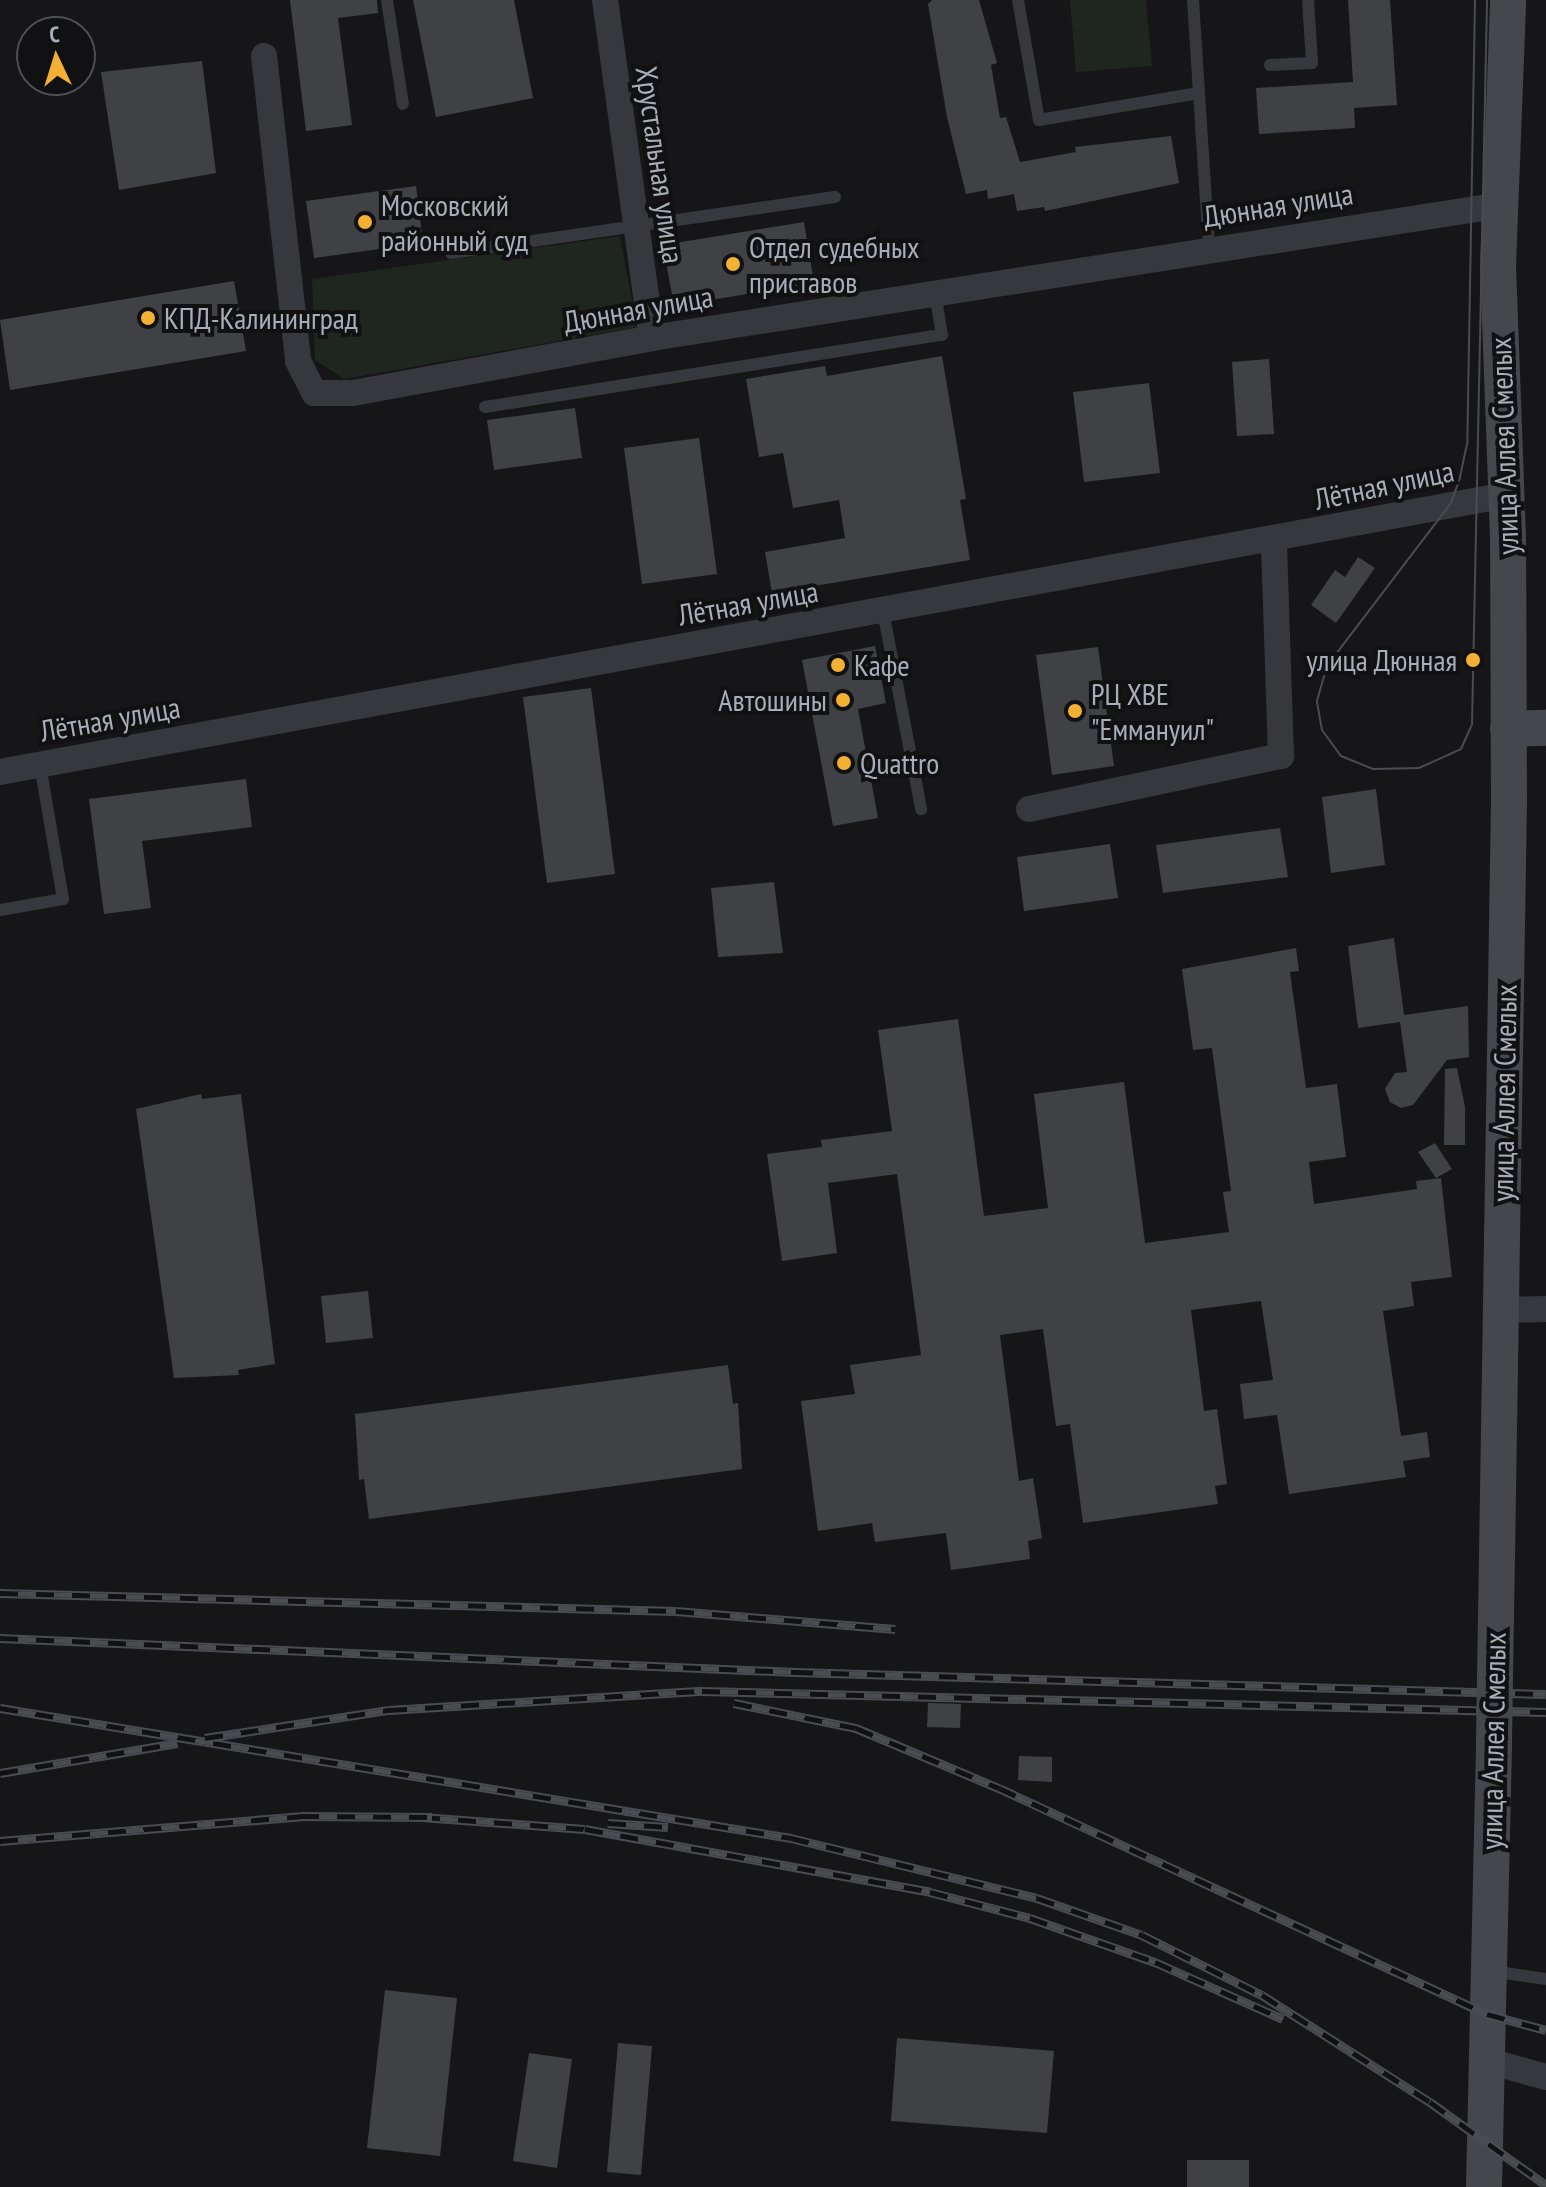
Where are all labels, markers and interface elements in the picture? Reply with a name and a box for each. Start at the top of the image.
north arrow [16,16,96,96]
text: С [48,20,60,48]
street label: Хрустальная улица [628,64,692,266]
street label: Дюнная улица [1201,175,1355,235]
place label: Московский районный суд [381,187,528,258]
marker: Московский районный суд [356,213,374,231]
place label: Отдел судебных приставов [749,229,919,300]
marker: Отдел судебных приставов [724,255,742,273]
street label: Дюнная улица [560,278,716,340]
place label: КПД-Калининград [164,300,358,336]
marker: КПД-Калининград [139,309,157,327]
street label: улица Аллея Смелых [1482,336,1526,556]
street label: Лётная улица [1311,453,1457,517]
street label: Лётная улица [675,573,821,633]
place label: улица Дюнная [1306,642,1457,678]
place label: Кафе [854,647,910,683]
marker: улица Дюнная [1464,651,1482,669]
marker: Кафе [829,656,847,674]
place label: РЦ ХВЕ "Еммануил" [1091,676,1214,746]
place label: Автошины [718,682,827,718]
street label: Лётная улица [37,689,183,749]
marker: Автошины [834,691,852,709]
marker: РЦ ХВЕ "Еммануил" [1066,702,1084,720]
place label: Quattro [860,745,939,781]
marker: Quattro [835,754,853,772]
street label: улица Аллея Смелых [1484,983,1524,1203]
street label: улица Аллея Смелых [1473,1631,1513,1851]

